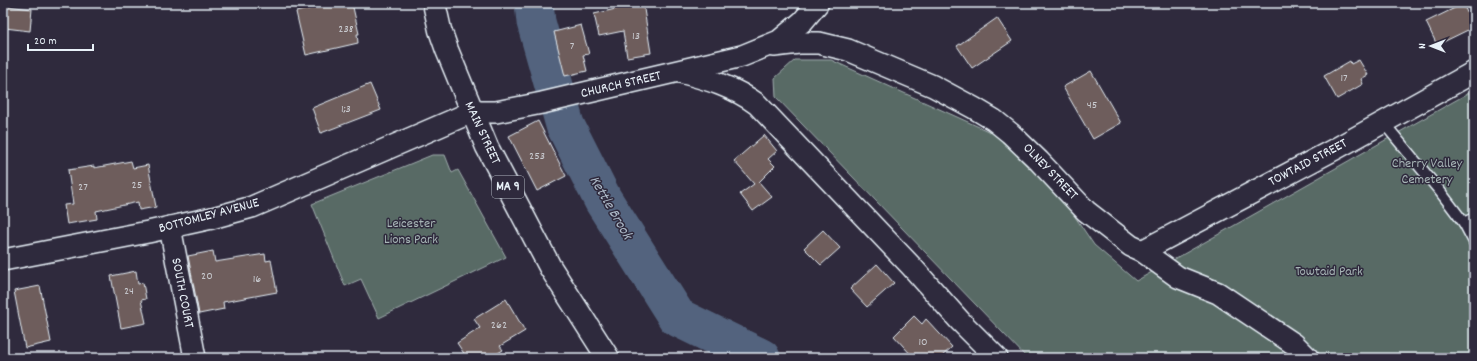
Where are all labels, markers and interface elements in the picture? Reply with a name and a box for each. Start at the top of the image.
house number: 238 [338,21,354,38]
scale bar [28,26,93,52]
north arrow [1411,26,1451,66]
house number: 13 [632,28,640,45]
text: 20 m [34,33,57,50]
house number: 7 [570,38,575,55]
text: N [1415,43,1431,49]
street label: CHURCH STREET [579,66,664,104]
house number: 17 [1340,70,1348,87]
house number: 45 [1087,97,1097,114]
street label: MAIN STREET [459,98,505,168]
house number: 1;3 [341,101,351,118]
street label: TOWTAID STREET [1265,134,1351,192]
street label: OLNEY STREET [1018,139,1083,205]
house number: 253 [529,148,545,165]
park label: Cherry Valley Cemetery [1392,154,1463,190]
water label: Kettle Brook [583,172,638,246]
road number: MA 9 [492,176,524,198]
house number: 25 [132,177,142,194]
house number: 27 [78,179,88,196]
street label: BOTTOMLEY AVENUE [157,193,262,239]
park label: Leicester Lions Park [384,214,438,250]
street label: SOUTH COURT [165,256,199,330]
park label: Towtaid Park [1295,262,1363,282]
house number: 20 [201,268,213,285]
house number: 16 [253,271,261,288]
house number: 24 [124,283,134,300]
house number: 262 [491,317,507,334]
house number: 10 [918,334,928,351]

